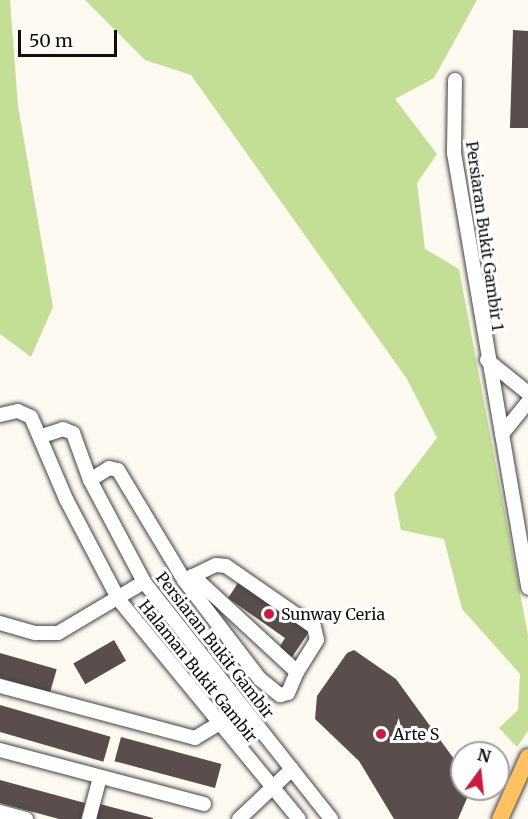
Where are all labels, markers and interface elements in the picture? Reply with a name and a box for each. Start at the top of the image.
scale bar [21,18,120,56]
text: 50 m [29,29,73,52]
street label: Persiaran Bukit Gambir 1 [462,140,508,332]
street label: Persiaran Bukit Gambir [152,568,278,722]
street label: Halaman Bukit Gambir [135,596,261,746]
place label: Sunway Ceria [281,604,385,624]
marker: Sunway Ceria [262,607,276,621]
place label: Arte S [393,724,439,744]
marker: Arte S [374,727,388,741]
north arrow [450,741,510,801]
text: N [475,744,493,767]

